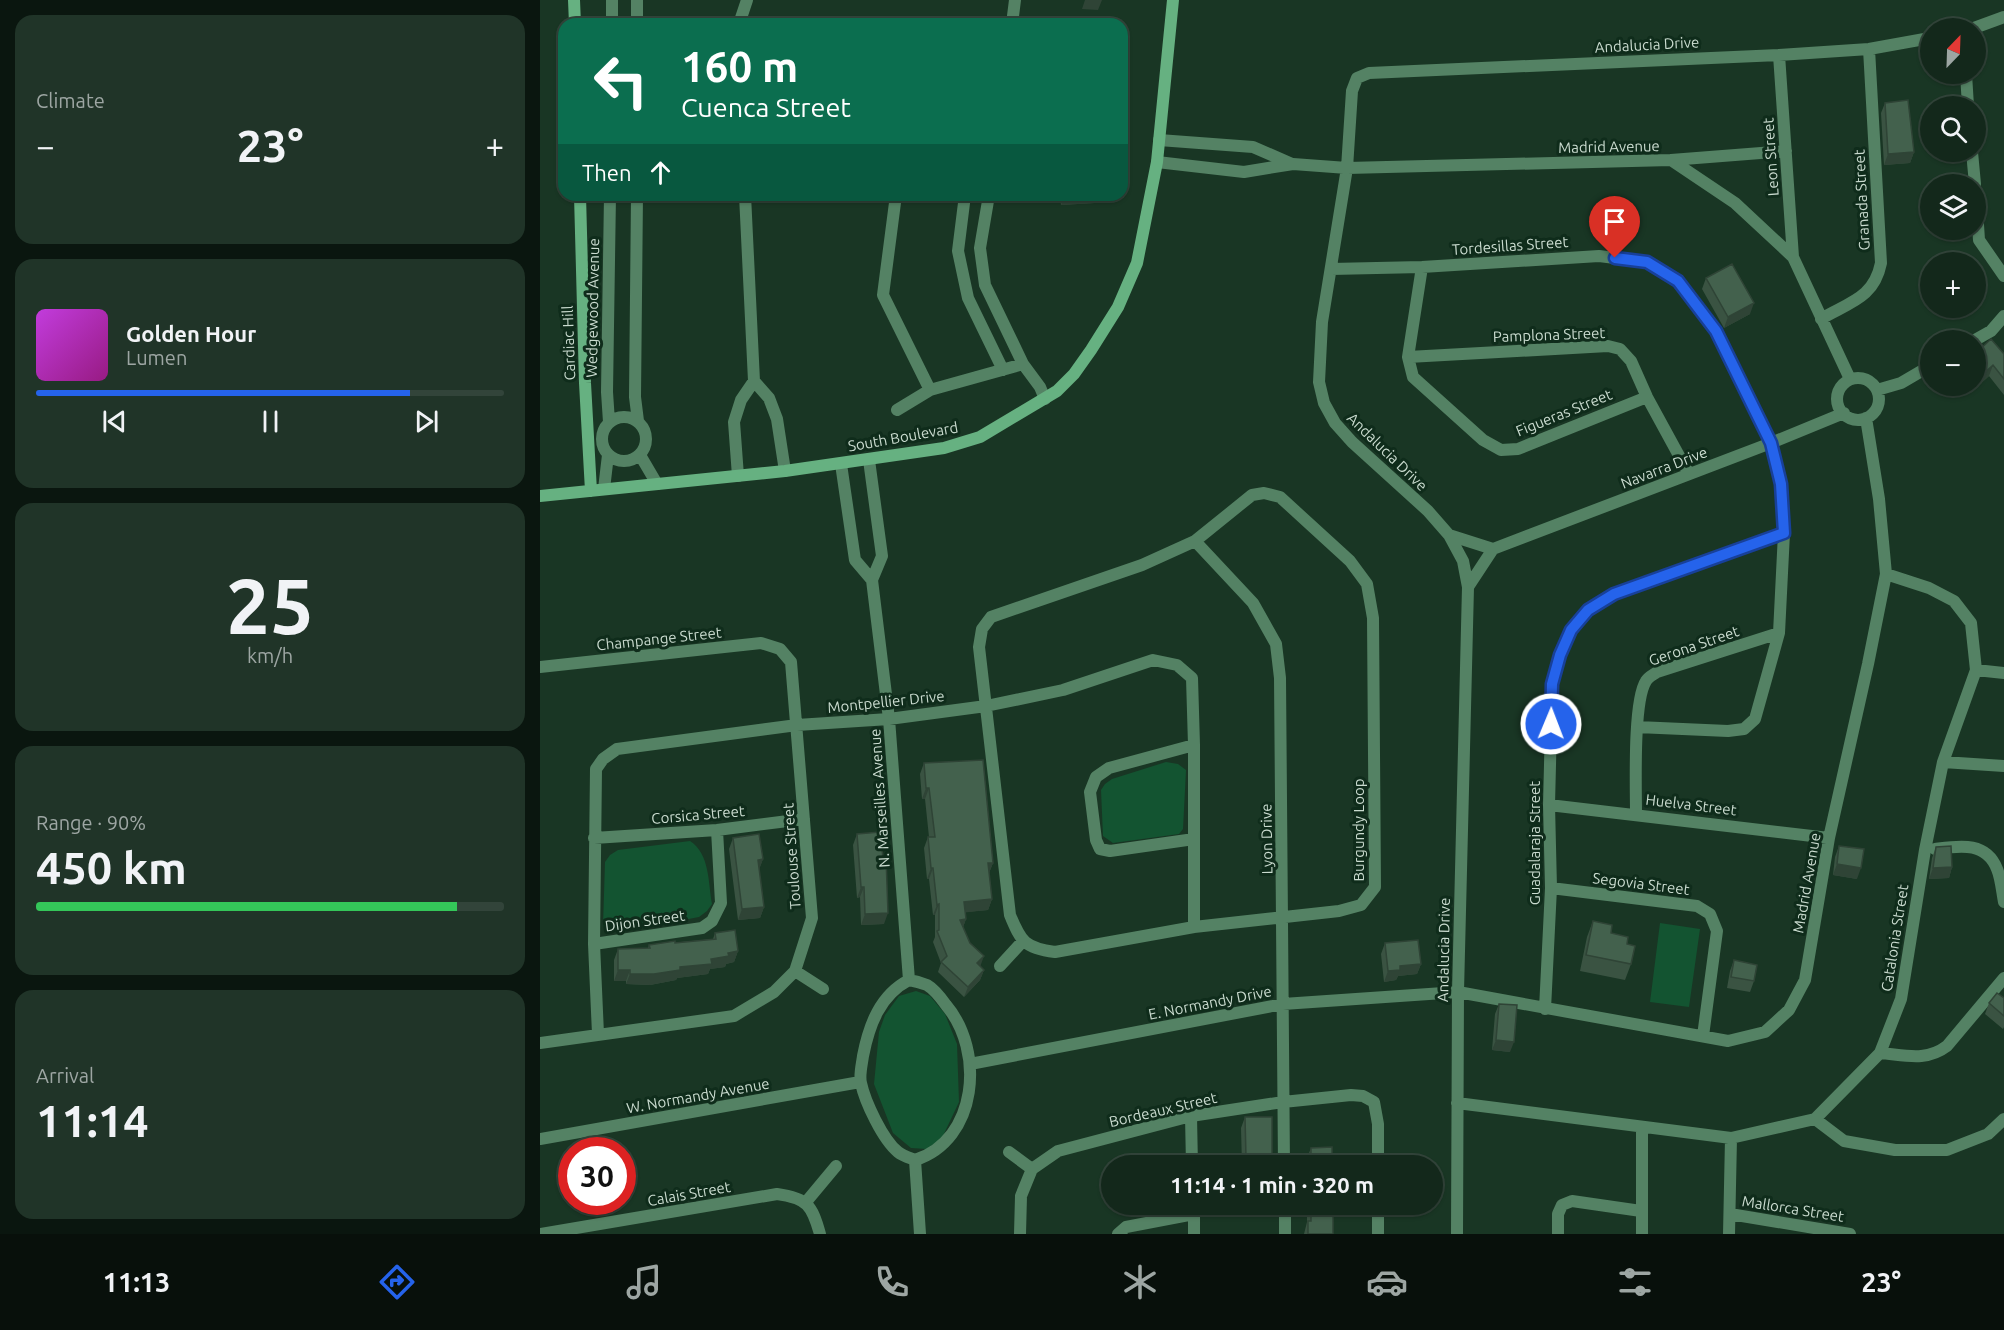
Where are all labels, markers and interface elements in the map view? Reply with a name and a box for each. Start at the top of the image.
north arrow [1920,18,1986,84]
map controls [1920,18,1986,396]
street label: Andalucia Drive [1594,33,1700,56]
icon: left [582,42,660,120]
text: 160 m [681,43,798,90]
text: Climate [36,89,105,112]
text: Cuenca Street [681,92,851,122]
button: search [1920,96,1986,162]
street label: Leon Street [1759,117,1782,197]
text: 23° [237,120,303,171]
text: − [36,127,55,164]
text: + [485,127,504,164]
street label: Madrid Avenue [1558,137,1660,156]
street label: Granada Street [1850,149,1873,251]
icon: ahead [644,156,677,189]
text: Then [582,160,632,185]
button: layers [1920,174,1986,240]
pin [1589,196,1640,258]
icon: arrive [1598,205,1631,238]
street label: Tordesillas Street [1451,233,1569,258]
street label: Wedgewood Avenue [583,238,602,378]
button: + [1920,252,1986,318]
street label: Cardiac Hill [559,305,578,381]
text: Golden Hour [126,321,256,346]
street label: Pamplona Street [1492,324,1606,345]
button: − [1920,330,1986,396]
text: Lumen [126,346,187,369]
street label: Figueras Street [1513,385,1614,440]
icon: previous [98,405,131,438]
icon: pause [254,405,287,438]
icon: next [410,405,443,438]
street label: Andalucia Drive [1344,409,1431,494]
street label: South Boulevard [846,418,959,455]
street label: Navarra Drive [1618,443,1710,492]
text: 25 [226,561,314,649]
street label: Gerona Street [1647,622,1741,669]
street label: Champange Street [596,623,722,654]
text: km/h [247,644,293,667]
street label: Montpellier Drive [827,687,945,716]
position arrow [1519,692,1583,756]
street label: N. Marseilles Avenue [866,728,893,868]
street label: Burgundy Loop [1350,779,1367,881]
street label: Guadalaraja Street [1526,781,1543,905]
street label: Huelva Street [1645,790,1738,819]
street label: Corsica Street [651,802,745,827]
street label: Toulouse Street [779,802,804,910]
street label: Lyon Drive [1257,803,1276,875]
text: Range · 90% [36,811,146,834]
street label: Madrid Avenue [1789,831,1824,934]
text: 450 km [36,842,187,893]
street label: Segovia Street [1592,869,1691,898]
street label: Catalonia Street [1878,883,1911,993]
street label: Andalucia Drive [1434,898,1453,1002]
street label: Dijon Street [604,906,686,935]
street label: E. Normandy Drive [1147,982,1273,1023]
text: Arrival [36,1064,94,1087]
street label: W. Normandy Avenue [625,1075,771,1116]
street label: Bordeaux Street [1107,1089,1219,1130]
text: 11:14 [36,1095,149,1146]
speed limit sign: 30 [558,1137,636,1215]
text: 11:14 · 1 min · 320 m [1170,1172,1374,1197]
street label: Calais Street [646,1178,732,1209]
street label: Mallorca Street [1741,1192,1845,1225]
icon: directions [376,1261,418,1303]
icon: music [623,1261,665,1303]
icon: phone [871,1261,913,1303]
icon: climate [1119,1261,1161,1303]
icon: car [1366,1261,1408,1303]
icon: filters [1614,1261,1656,1303]
text: 11:13 [103,1267,170,1297]
text: 23° [1861,1267,1901,1297]

